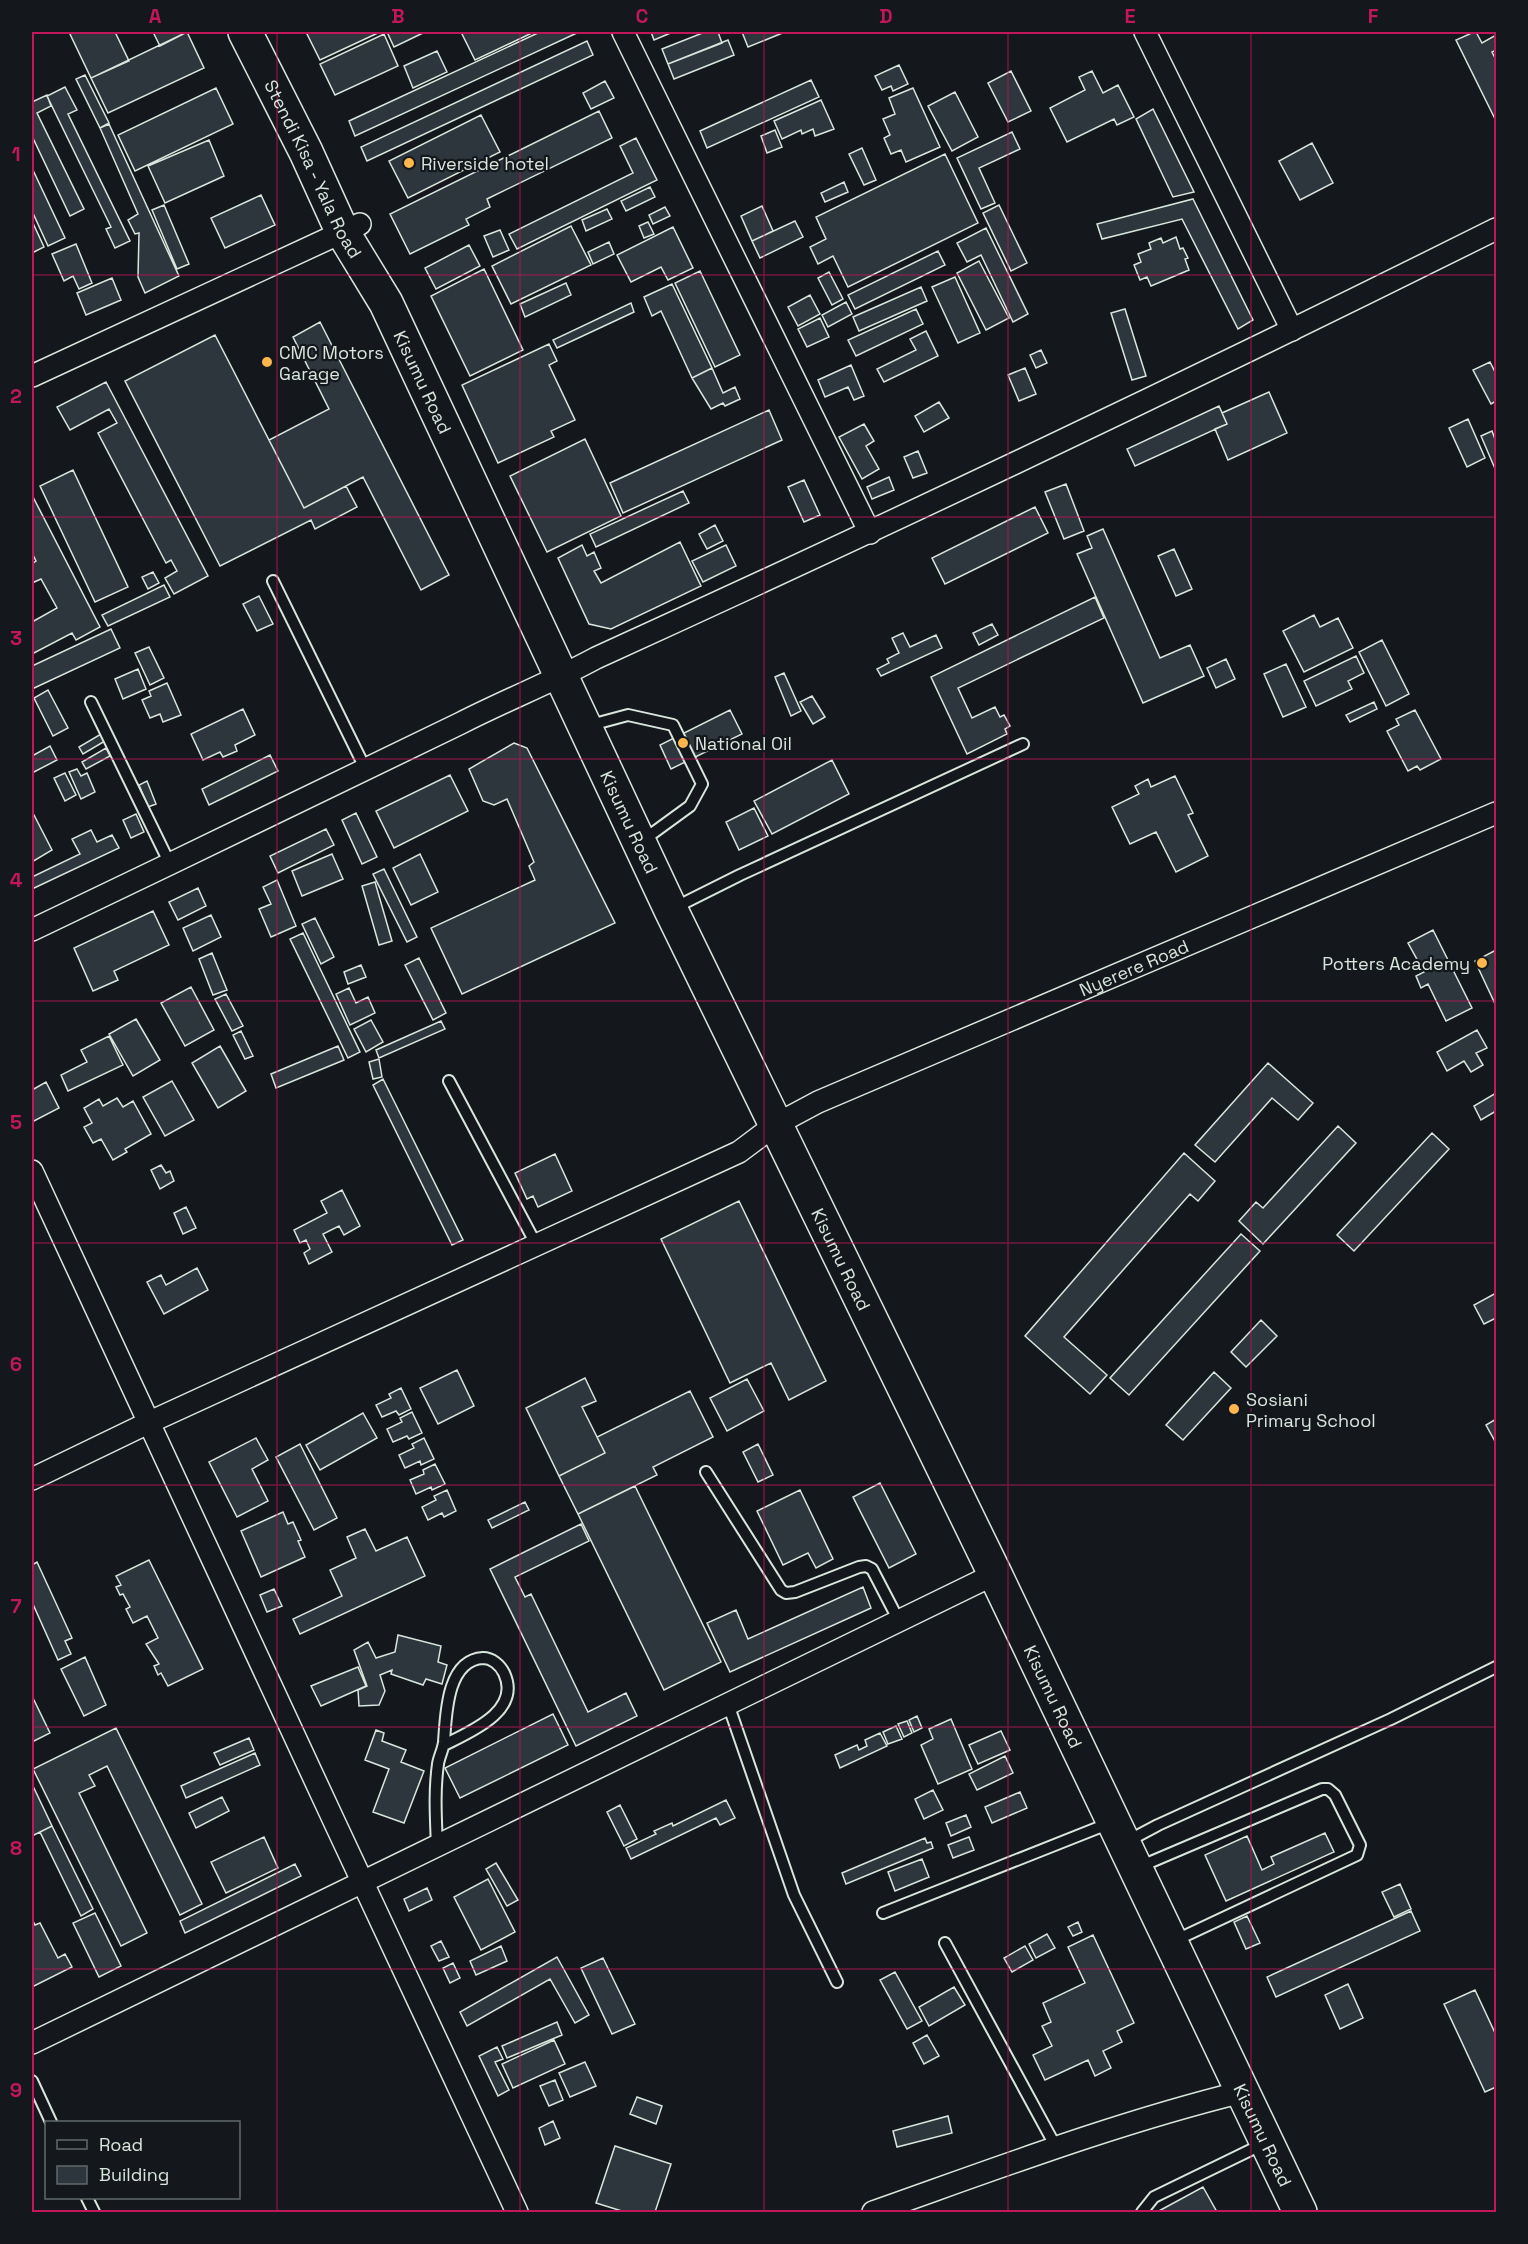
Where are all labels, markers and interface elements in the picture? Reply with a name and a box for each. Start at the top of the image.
text: A [149,3,162,29]
text: B [391,3,405,29]
text: C [636,3,649,29]
text: D [879,3,893,29]
text: E [1124,3,1136,29]
text: F [1368,3,1379,29]
street label: Stendi Kisa - Yala Road [260,76,367,262]
text: 1 [11,141,21,167]
place label: Riverside hotel [421,152,549,175]
marker: Riverside hotel [402,156,416,170]
street label: Kisumu Road [389,327,457,437]
place label: CMC Motors Garage [279,341,384,385]
marker: CMC Motors Garage [260,355,274,369]
text: 2 [10,383,22,409]
text: 3 [10,625,22,651]
place label: National Oil [695,732,792,755]
marker: National Oil [676,736,690,750]
street label: Kisumu Road [596,767,664,877]
text: 4 [10,867,23,893]
street label: Nyerere Road [1076,934,1192,1001]
place label: Potters Academy [1322,952,1470,975]
marker: Potters Academy [1475,956,1489,970]
text: 5 [10,1109,22,1135]
street label: Kisumu Road [807,1204,876,1314]
text: 6 [10,1351,22,1377]
place label: Sosiani Primary School [1246,1388,1376,1432]
marker: Sosiani Primary School [1227,1402,1241,1416]
text: 7 [10,1593,22,1619]
street label: Kisumu Road [1019,1641,1088,1752]
text: 8 [10,1835,22,1861]
text: 9 [10,2077,22,2103]
street label: Kisumu Road [1229,2080,1298,2190]
legend [45,2121,240,2199]
text: Road [99,2133,143,2156]
text: Building [99,2163,169,2186]

